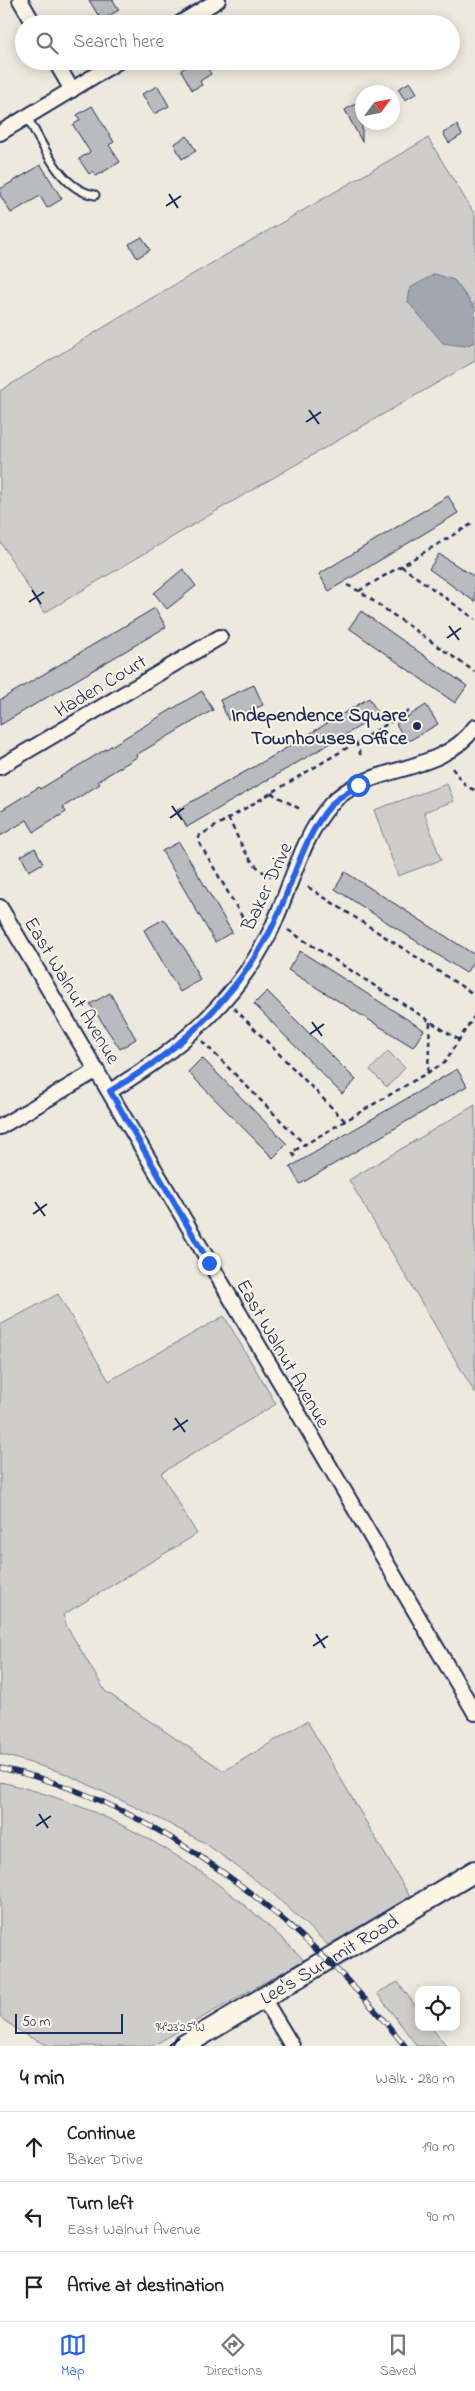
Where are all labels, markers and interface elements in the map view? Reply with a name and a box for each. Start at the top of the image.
search box [15,15,460,70]
icon: search [33,29,61,57]
text: Search here [73,29,164,56]
north arrow [355,85,400,130]
street label: Haden Court [50,648,153,726]
place label: Independence Square Townhouses Office [231,702,408,754]
marker: Independence Square Townhouses Office [411,720,423,732]
route start [347,774,370,797]
street label: Baker Drive [235,838,301,937]
street label: East Walnut Avenue [15,912,126,1070]
route end [198,1252,221,1275]
street label: East Walnut Avenue [227,1275,336,1434]
street label: Lee's Summit Road [255,1908,405,2013]
map controls [415,1986,460,2031]
button: locate [415,1986,460,2031]
scale bar [15,2011,122,2034]
text: 50 m [22,2012,50,2033]
text: 94°23'25"W [156,2019,204,2037]
text: 4 min [20,2064,64,2094]
text: Walk · 280 m [376,2067,455,2091]
text: Continue [67,2121,135,2148]
icon: ahead [20,2133,48,2161]
text: 190 m [422,2135,455,2159]
text: Baker Drive [67,2148,143,2172]
text: Turn left [67,2191,134,2218]
icon: left [20,2203,48,2231]
text: 90 m [427,2205,455,2229]
text: East Walnut Avenue [67,2218,201,2242]
icon: arrive [20,2273,48,2301]
text: Arrive at destination [67,2273,224,2300]
tab: Map [59,2331,87,2382]
tab: Directions [204,2331,262,2382]
tab: Saved [380,2331,416,2382]

